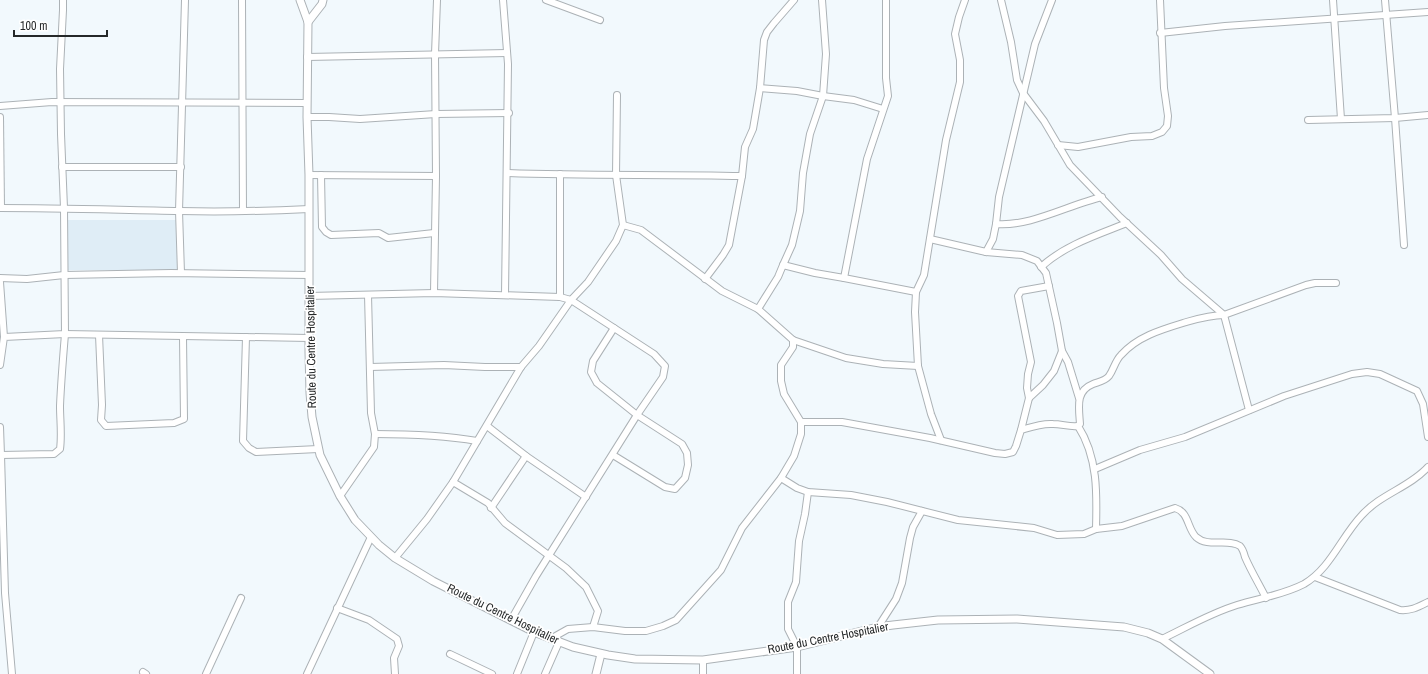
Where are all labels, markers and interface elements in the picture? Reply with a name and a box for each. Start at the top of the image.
scale bar [14,12,107,38]
text: 100 m [20,18,47,34]
street label: Route du Centre Hospitalier [302,285,320,408]
street label: Route du Centre Hospitalier [444,580,562,648]
street label: Route du Centre Hospitalier [766,618,890,658]

